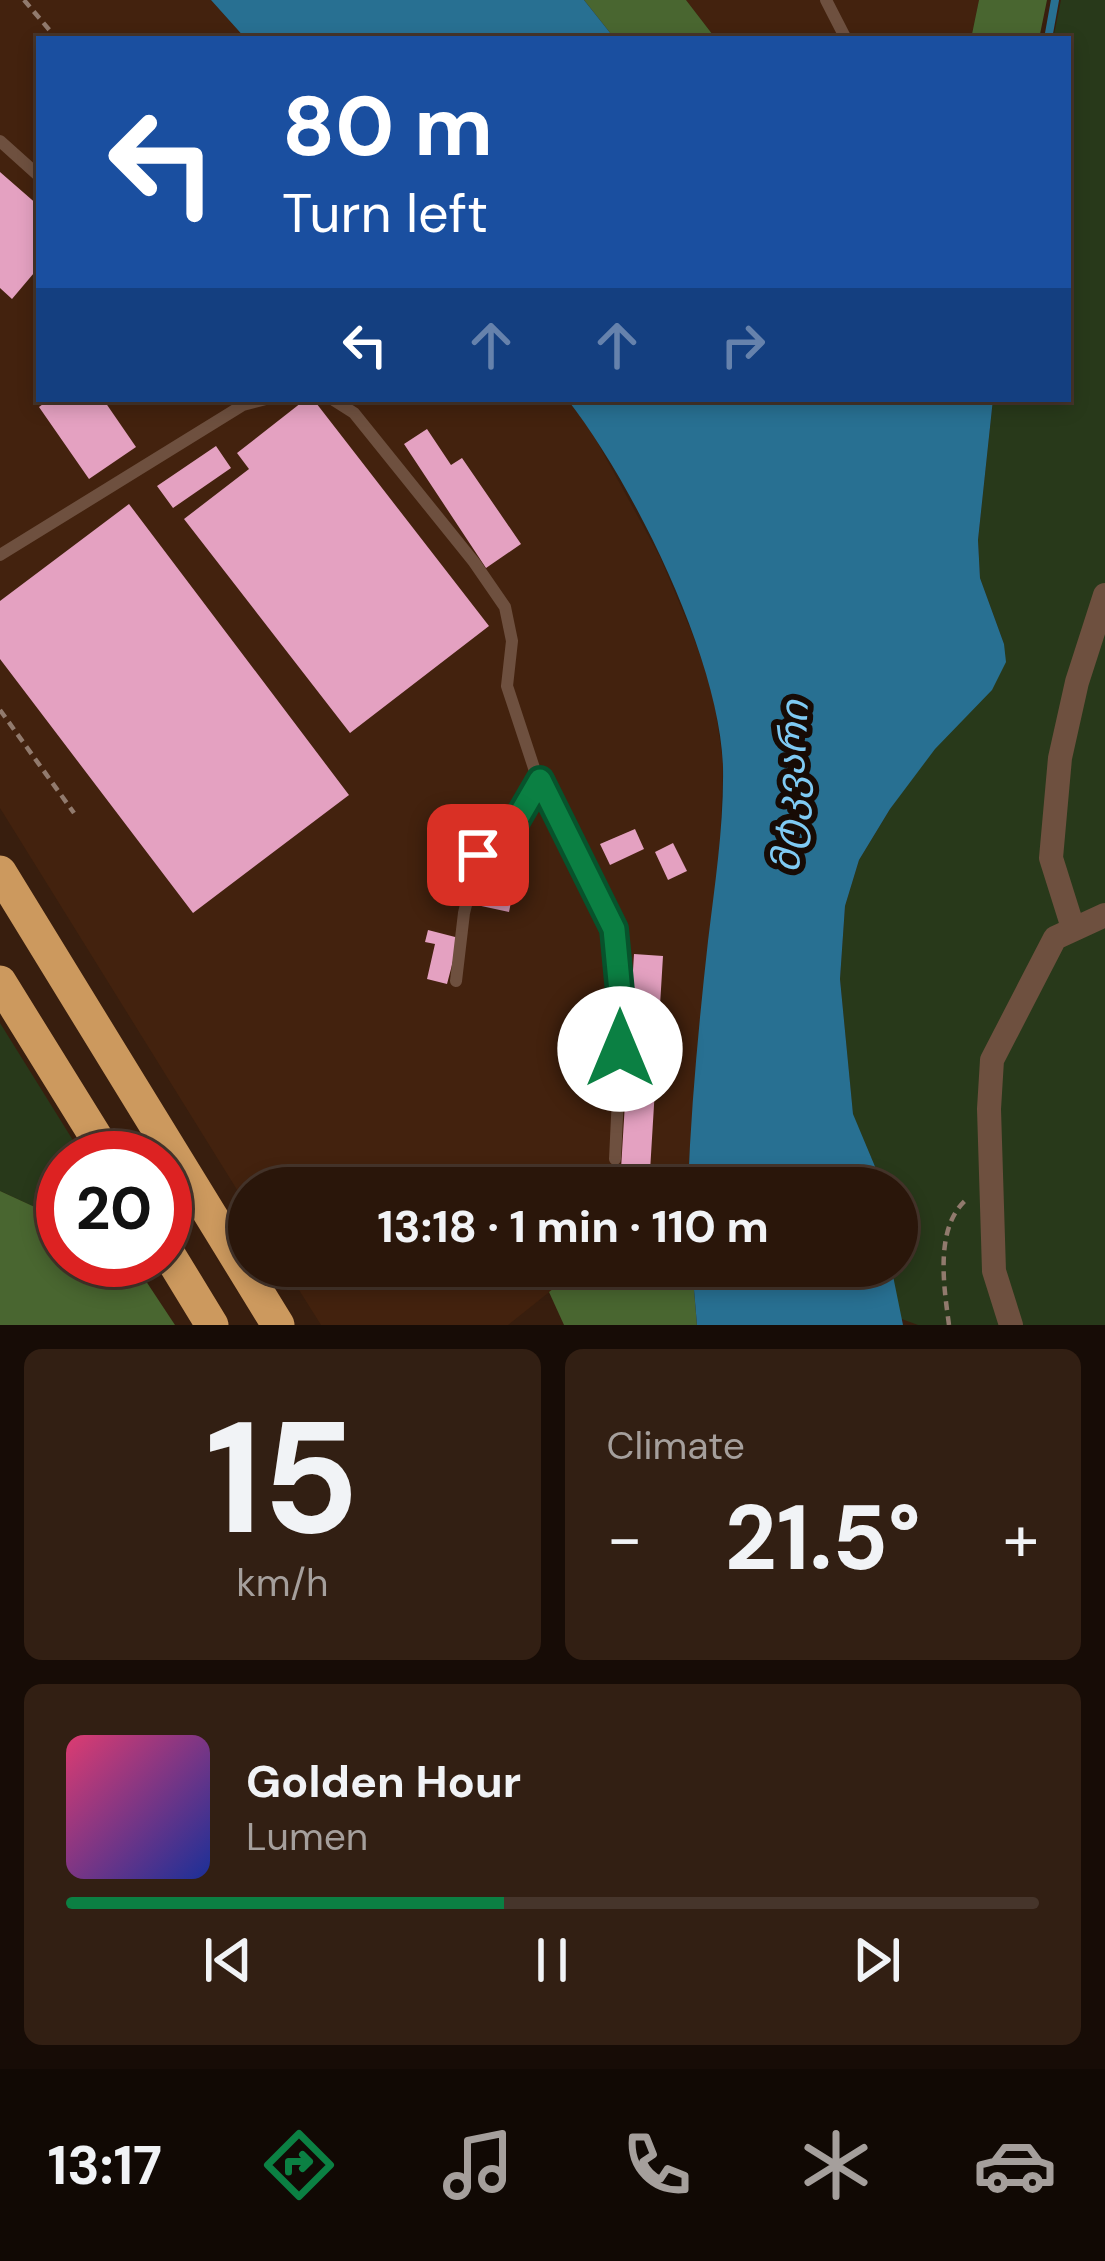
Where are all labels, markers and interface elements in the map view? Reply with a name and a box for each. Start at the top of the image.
text: 80 m [282,72,493,181]
icon: left [84,84,240,240]
text: Turn left [282,178,488,249]
icon: left [332,312,398,378]
icon: ahead [458,312,524,378]
icon: ahead [584,312,650,378]
icon: right [710,312,776,378]
water label: მტკვარი [760,698,820,874]
pin [427,804,529,906]
icon: arrive [445,822,511,888]
position arrow [557,986,683,1112]
speed limit sign: 20 [36,1131,192,1287]
text: 13:18 · 1 min · 110 m [377,1197,769,1256]
text: 15 [205,1377,359,1580]
text: Climate [607,1420,745,1471]
text: 21.5° [725,1480,921,1597]
text: − [607,1496,643,1581]
text: + [1003,1496,1039,1581]
text: km/h [236,1557,328,1608]
text: Golden Hour [246,1752,521,1811]
text: Lumen [246,1811,368,1862]
icon: previous [195,1927,261,1993]
icon: pause [519,1927,585,1993]
icon: next [844,1927,910,1993]
icon: directions [257,2123,341,2207]
icon: music [436,2123,520,2207]
icon: phone [615,2123,699,2207]
icon: climate [794,2123,878,2207]
icon: car [973,2123,1057,2207]
text: 13:17 [48,2130,162,2201]

